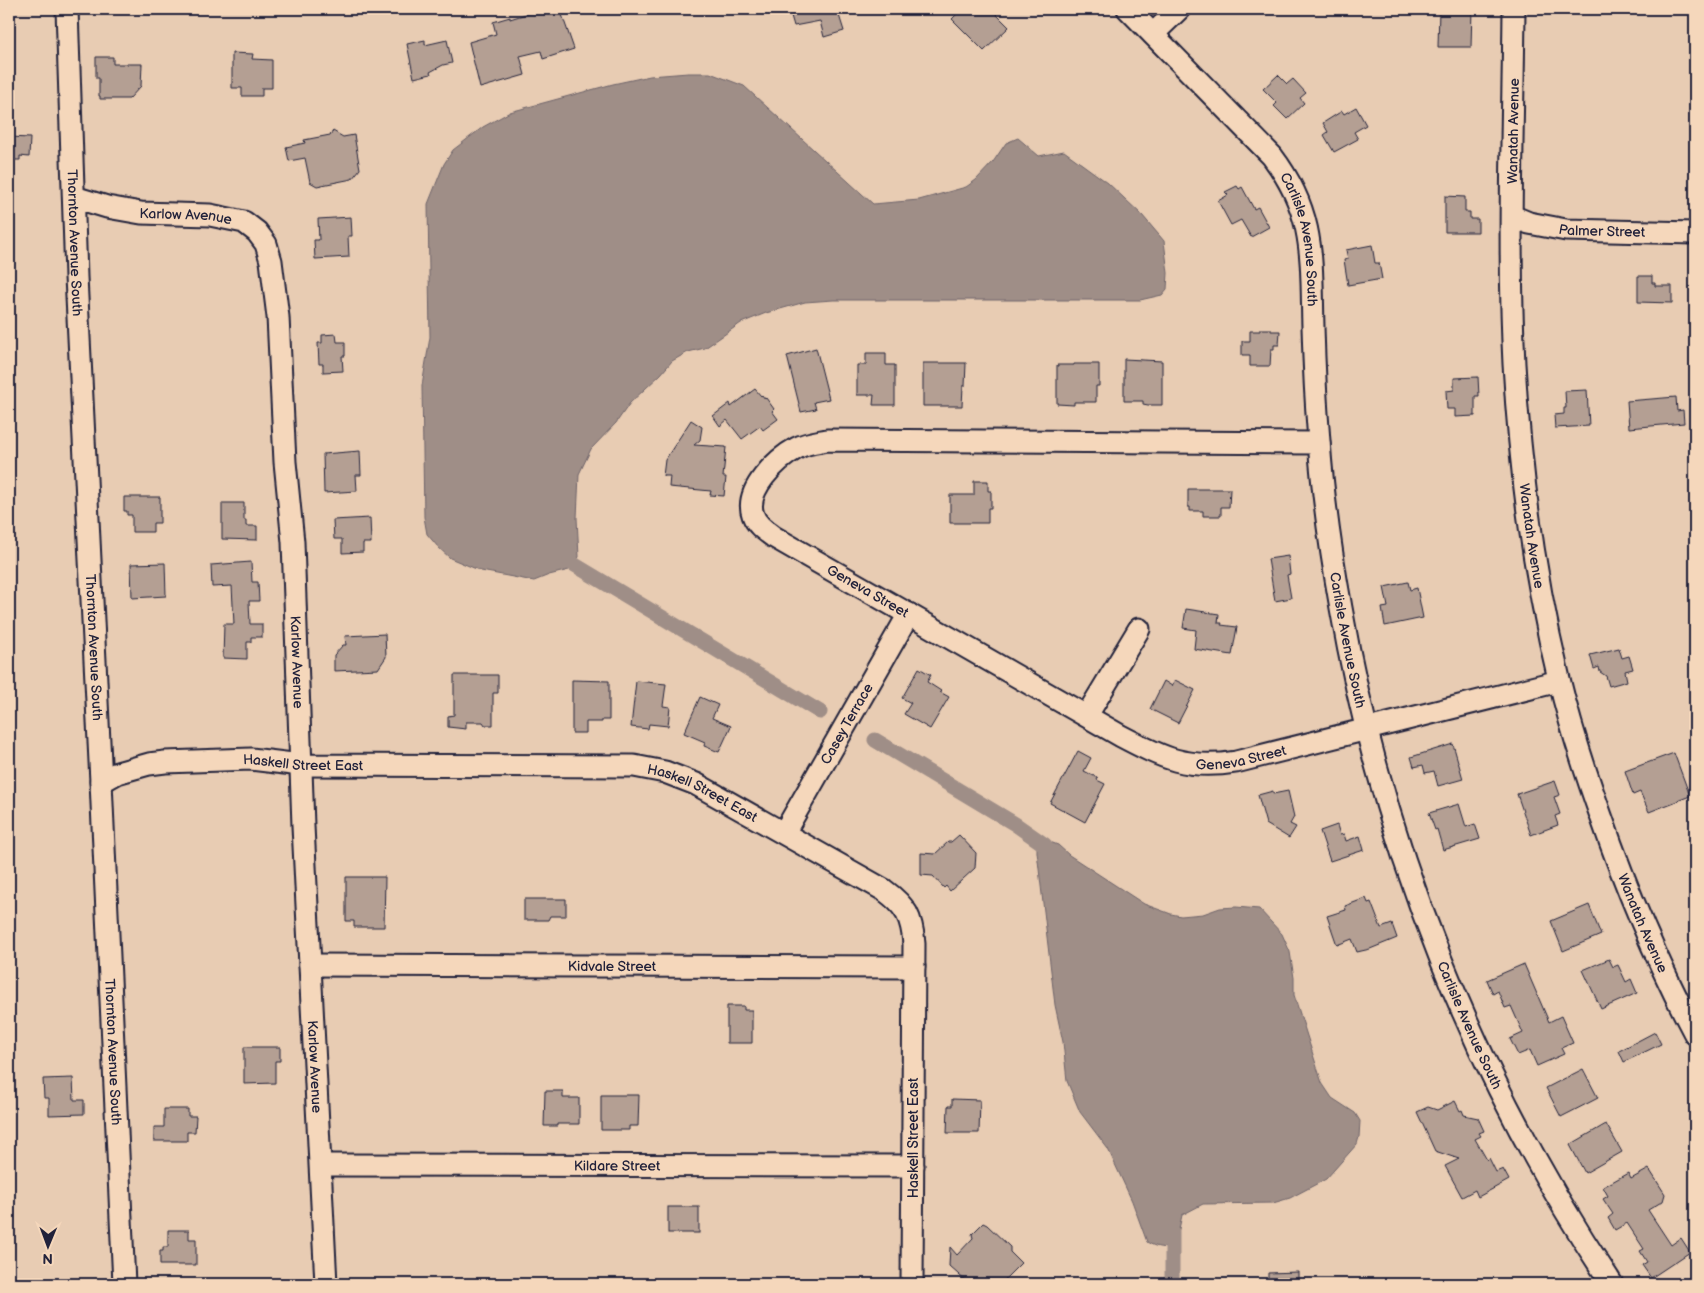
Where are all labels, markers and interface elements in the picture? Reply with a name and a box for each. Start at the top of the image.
street label: Wanatah Avenue [1504,78,1523,184]
street label: Thornton Avenue South [63,169,86,317]
street label: Carlisle Avenue South [1276,169,1321,307]
street label: Karlow Avenue [139,205,234,228]
street label: Palmer Street [1557,221,1646,241]
street label: Wanatah Avenue [1515,482,1548,590]
street label: Geneva Street [824,561,912,622]
street label: Carlisle Avenue South [1326,571,1369,710]
street label: Thornton Avenue South [82,574,106,721]
street label: Karlow Avenue [287,615,307,709]
street label: Casey Terrace [817,680,877,767]
street label: Geneva Street [1195,742,1289,774]
street label: Haskell Street East [243,751,364,774]
street label: Haskell Street East [646,761,761,826]
street label: Wanatah Avenue [1614,871,1671,976]
street label: Kidvale Street [568,958,657,975]
street label: Carlisle Avenue South [1434,959,1506,1092]
street label: Thornton Avenue South [101,978,125,1126]
street label: Karlow Avenue [304,1020,325,1114]
street label: Haskell Street East [905,1077,922,1198]
street label: Kildare Street [574,1157,661,1175]
north arrow [22,1220,72,1270]
text: N [42,1250,53,1267]

